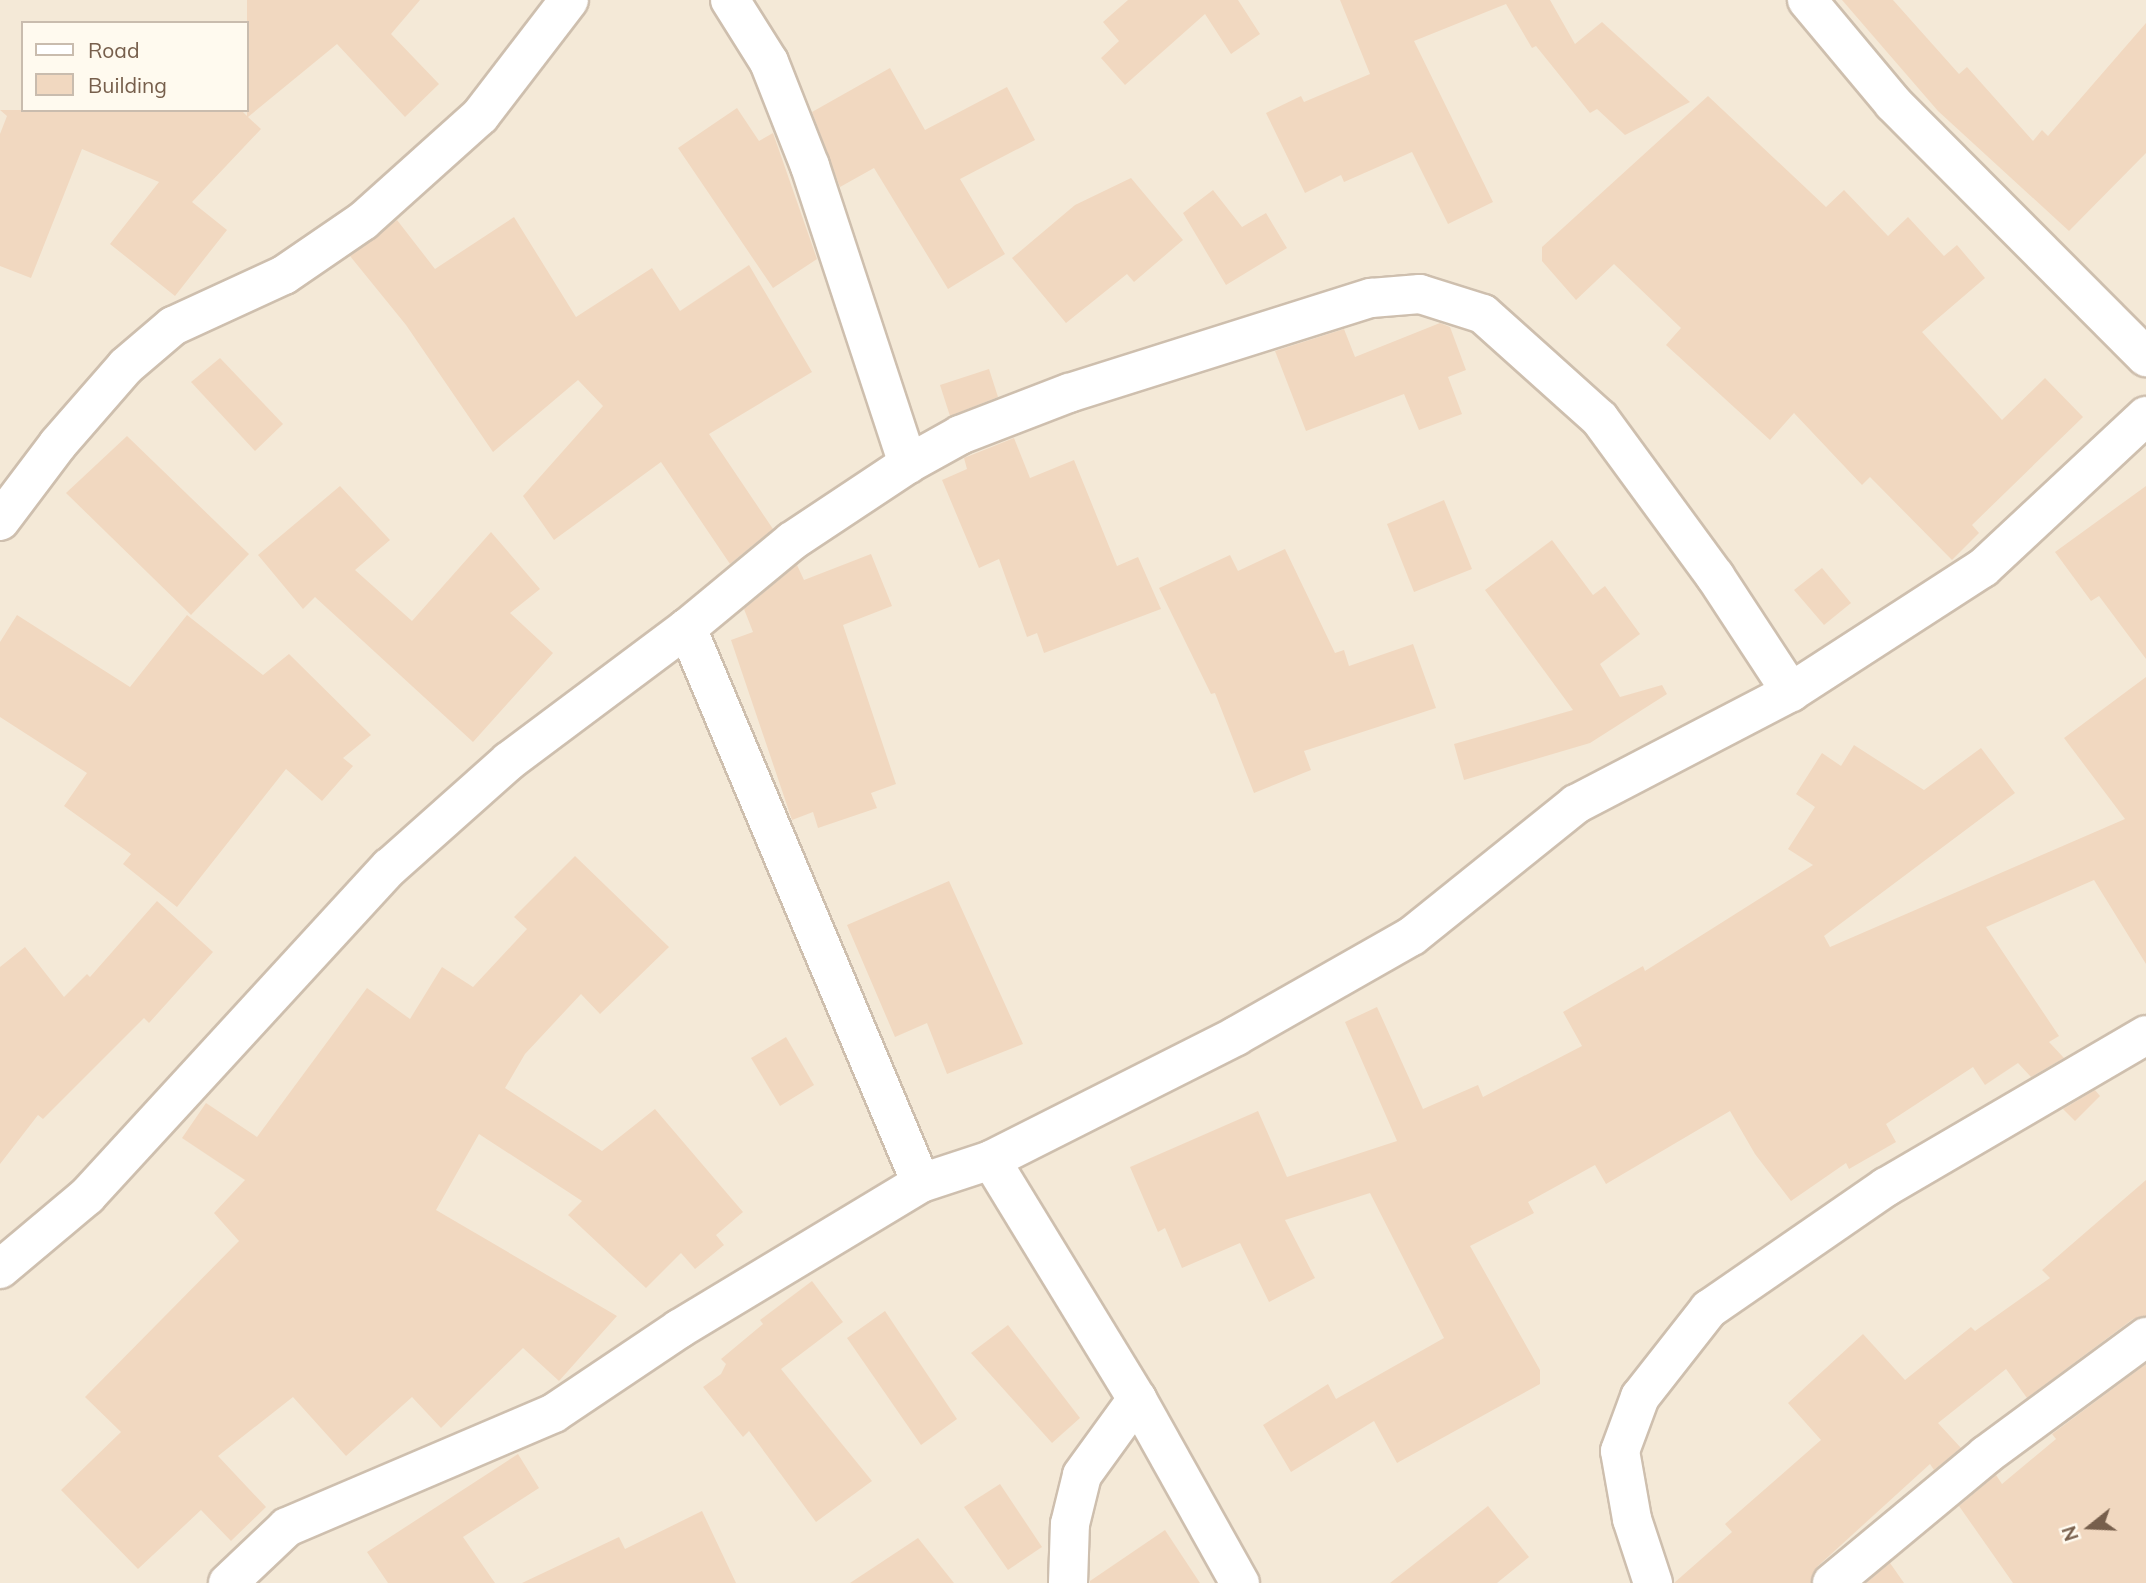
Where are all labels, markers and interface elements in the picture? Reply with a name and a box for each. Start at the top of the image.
legend [21,21,248,112]
text: Road [88,37,139,63]
text: Building [88,72,167,98]
north arrow [2055,1492,2125,1562]
text: N [2056,1523,2084,1544]

